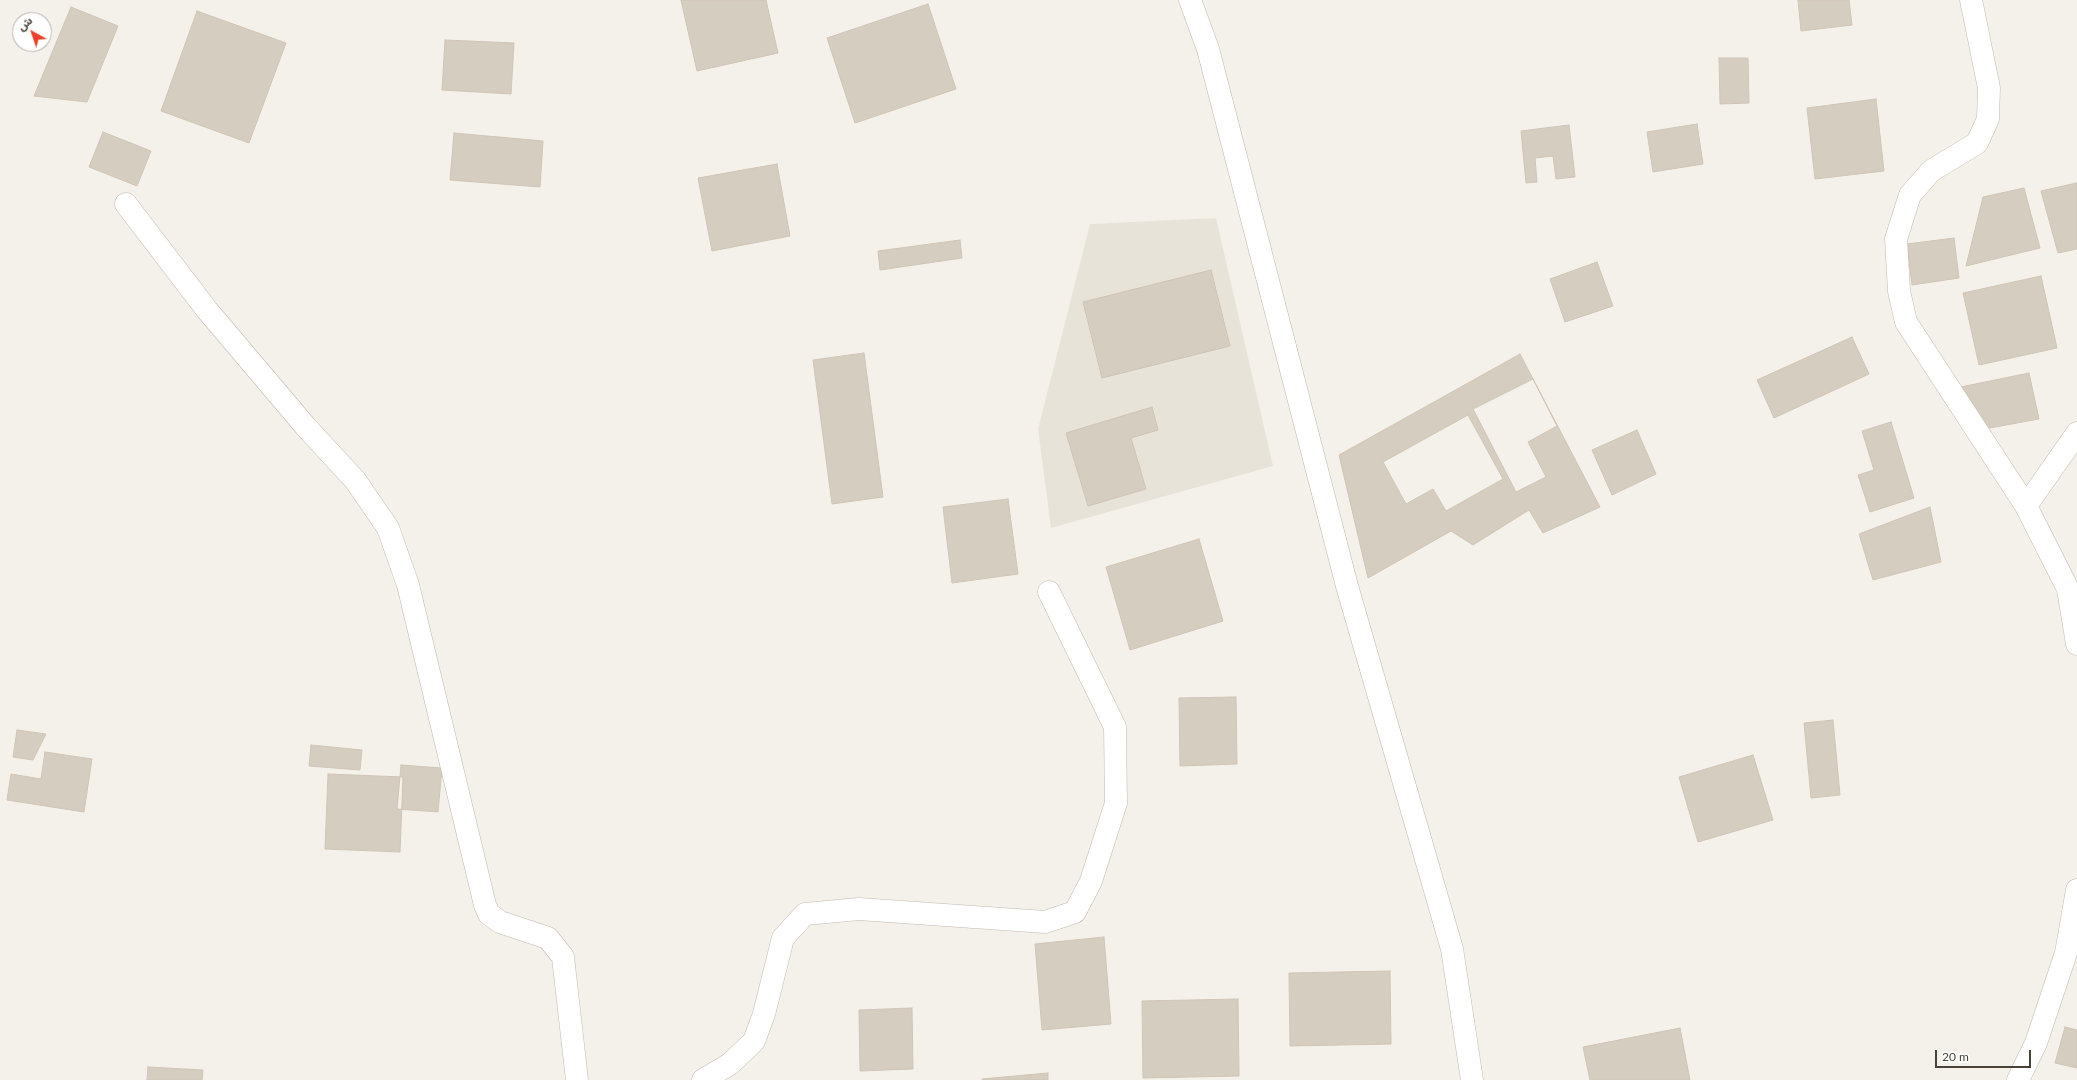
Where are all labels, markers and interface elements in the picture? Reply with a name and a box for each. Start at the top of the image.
north arrow [12,12,52,52]
text: ش [15,13,35,33]
scale bar [1937,1042,2033,1068]
text: 20 m [1942,1049,1969,1064]

